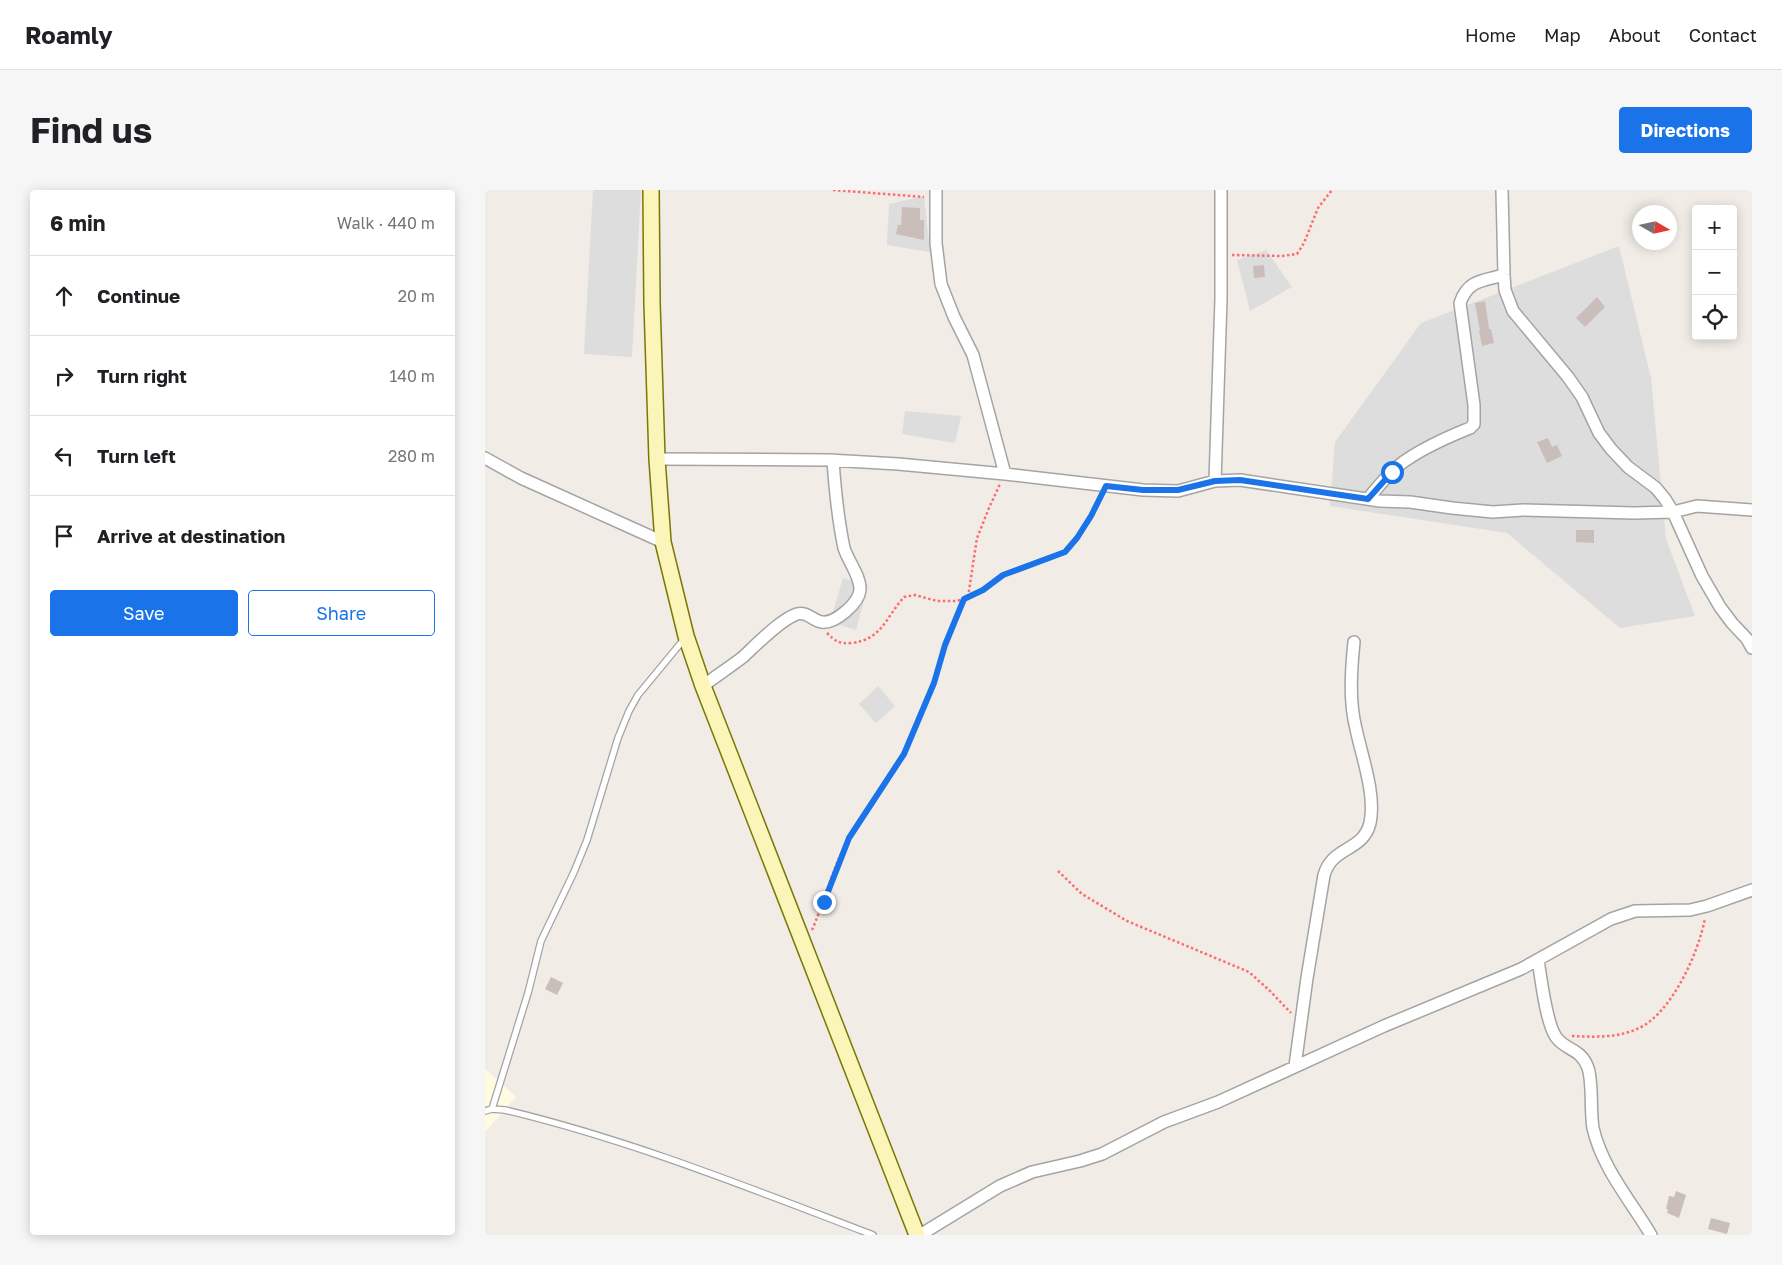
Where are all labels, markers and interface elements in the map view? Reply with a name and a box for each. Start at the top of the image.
text: Roamly [25,20,113,49]
text: Home [1465,24,1516,46]
text: Map [1544,24,1581,46]
text: About [1609,24,1661,46]
text: Contact [1689,24,1757,46]
button: Directions [1619,107,1752,153]
text: Find us [30,109,152,151]
north arrow [1632,205,1677,250]
map controls [1692,205,1737,340]
button: + [1692,205,1737,250]
text: 6 min [50,210,105,236]
text: Walk · 440 m [337,213,435,233]
button: − [1692,250,1737,295]
icon: ahead [50,282,78,310]
text: Continue [97,284,180,307]
text: 20 m [398,286,435,306]
button: locate [1692,295,1737,340]
icon: right [50,362,78,390]
text: Turn right [97,364,187,387]
text: 140 m [389,366,435,386]
icon: left [50,442,78,470]
text: Turn left [97,444,176,467]
text: 280 m [388,446,435,466]
route start [1381,461,1404,484]
icon: arrive [50,522,78,550]
text: Arrive at destination [97,524,285,547]
button: Save [50,590,238,636]
button: Share [248,590,435,636]
route end [813,891,836,914]

